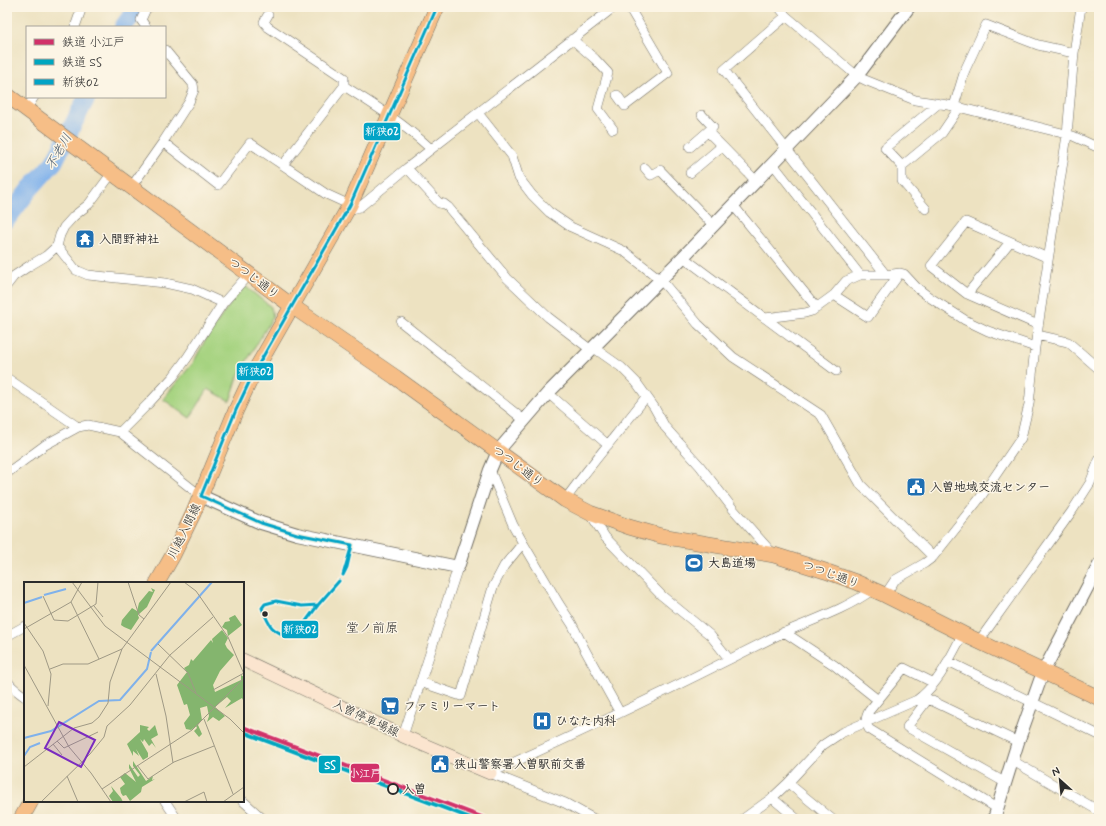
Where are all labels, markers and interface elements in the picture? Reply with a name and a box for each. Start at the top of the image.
legend [26,26,166,98]
text: 鉄道 小江戸 [62,35,125,51]
text: 鉄道 SS [62,55,102,71]
text: 新狭02 [62,75,99,91]
line badge: 新狭02 [363,122,401,141]
text: 新狭02 [365,125,399,139]
water label: 不老川 [42,131,76,173]
temple icon: 入間野神社 [74,228,96,250]
place label: 入間野神社 [99,232,159,248]
street label: つつじ通り [225,254,282,303]
line badge: 新狭02 [236,362,274,381]
text: 新狭02 [238,365,272,379]
street label: つつじ通り [489,442,546,491]
public building icon: 入曽地域交流センター [905,476,927,498]
place label: 入曽地域交流センター [930,480,1050,496]
street label: 川越入間線 [165,501,205,562]
sports icon: 大島道場 [683,552,705,574]
place label: 大島道場 [708,556,756,572]
street label: つつじ通り [800,557,862,593]
inset map [24,582,244,802]
unlabelled marker [260,609,270,619]
line badge: 新狭02 [281,620,319,639]
district label: 堂ノ前原 [346,620,398,637]
text: 新狭02 [283,623,317,637]
supermarket icon: ファミリーマート [379,695,401,717]
street label: 入曽停車場線 [330,696,402,741]
place label: ファミリーマート [404,699,500,715]
hospital icon: ひなた内科 [531,710,553,732]
place label: ひなた内科 [556,714,616,730]
public building icon: 狭山警察署入曽駅前交番 [429,753,451,775]
line badge: SS [318,755,341,774]
place label: 狭山警察署入曽駅前交番 [454,757,586,773]
text: SS [324,759,336,773]
north arrow [1040,760,1080,800]
line badge: 小江戸 [350,763,380,783]
text: N [1049,764,1062,780]
text: 小江戸 [349,767,382,781]
place label: 入曽 [402,782,426,798]
marker: 入曽 [387,783,399,795]

